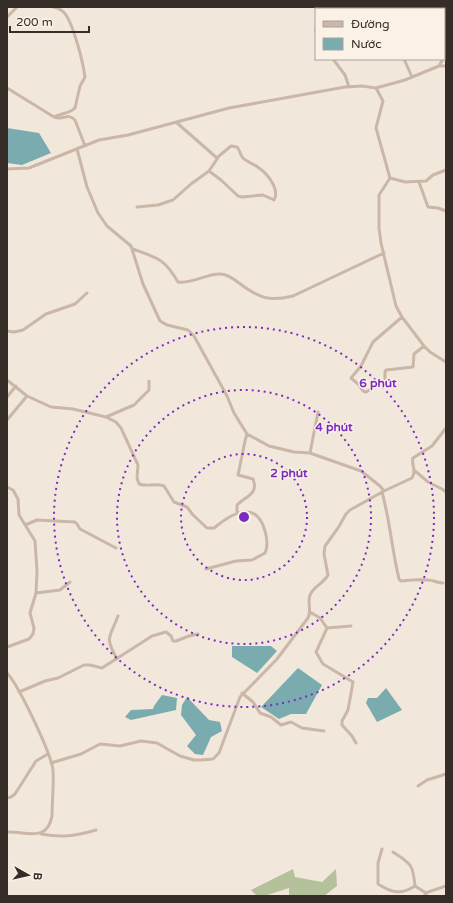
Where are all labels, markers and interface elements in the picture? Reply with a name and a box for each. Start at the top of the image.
scale bar [10,8,89,34]
legend [315,8,445,60]
text: 200 m [16,15,53,29]
text: Đường [351,17,390,31]
text: Nước [351,37,382,51]
text: 6 phút [359,376,397,391]
text: 4 phút [315,420,353,435]
text: 2 phút [270,466,308,481]
centre of rings [237,510,251,524]
north arrow [8,855,48,895]
text: B [30,872,44,881]

